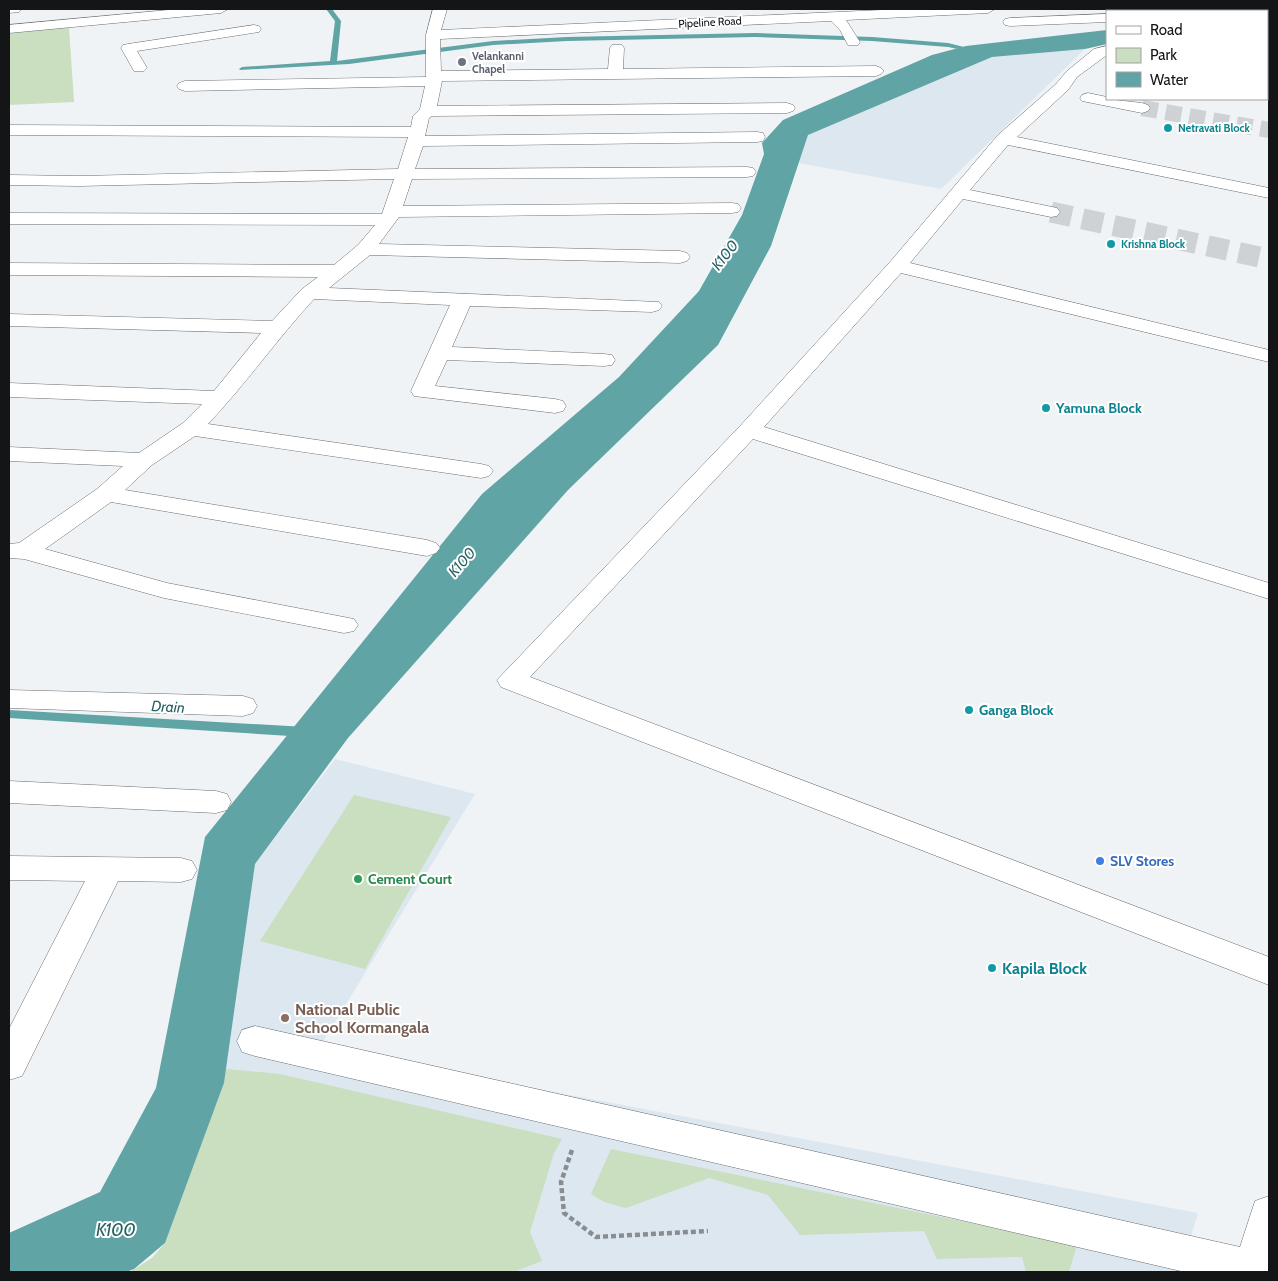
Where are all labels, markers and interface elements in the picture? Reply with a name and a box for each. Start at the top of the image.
legend [1106,10,1268,100]
street label: Pipeline Road [678,13,742,31]
text: Road [1150,21,1183,39]
text: Park [1150,46,1177,64]
place label: Velankanni Chapel [472,49,524,76]
marker: Velankanni Chapel [456,56,468,68]
text: Water [1150,71,1188,89]
place label: Netravati Block [1178,121,1251,135]
marker: Netravati Block [1162,122,1174,134]
water label: K100 [708,236,742,274]
place label: Krishna Block [1121,237,1186,251]
marker: Krishna Block [1105,238,1117,250]
place label: Yamuna Block [1055,399,1142,417]
marker: Yamuna Block [1040,402,1052,414]
water label: K100 [444,544,480,580]
water label: Drain [151,697,185,717]
place label: Ganga Block [979,701,1054,719]
marker: Ganga Block [963,704,975,716]
place label: SLV Stores [1110,852,1174,870]
marker: SLV Stores [1094,855,1106,867]
place label: Cement Court [368,870,452,888]
marker: Cement Court [352,873,364,885]
place label: Kapila Block [1002,959,1087,978]
marker: Kapila Block [986,962,998,974]
place label: National Public School Kormangala [295,1000,429,1037]
marker: National Public School Kormangala [279,1012,291,1024]
water label: K100 [96,1219,136,1241]

